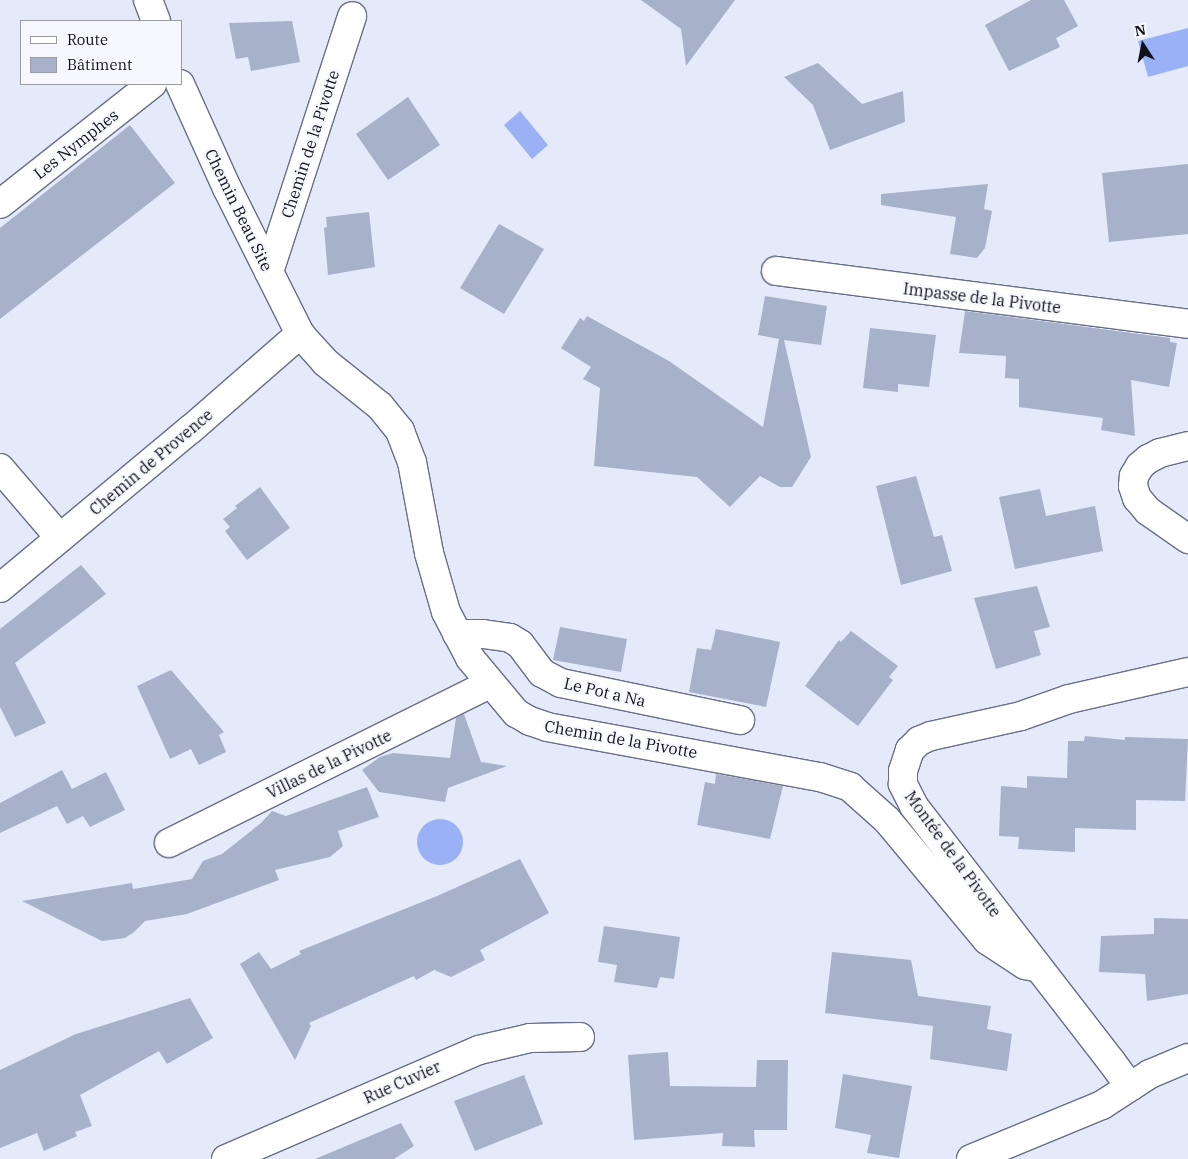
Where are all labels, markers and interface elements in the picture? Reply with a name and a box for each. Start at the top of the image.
legend [20,20,182,85]
north arrow [1118,20,1168,70]
text: N [1133,20,1147,40]
text: Route [67,30,108,49]
text: Bâtiment [67,55,132,74]
street label: Chemin de la Pivotte [277,68,343,220]
street label: Les Nymphes [30,105,122,183]
street label: Chemin Beau Site [201,146,277,274]
street label: Impasse de la Pivotte [902,279,1062,317]
street label: Chemin de Provence [86,405,216,519]
street label: Le Pot a Na [562,673,648,711]
street label: Chemin de la Pivotte [543,716,699,762]
street label: Villas de la Pivotte [263,725,395,803]
street label: Montée de la Pivotte [901,787,1005,921]
street label: Rue Cuvier [360,1056,444,1108]

